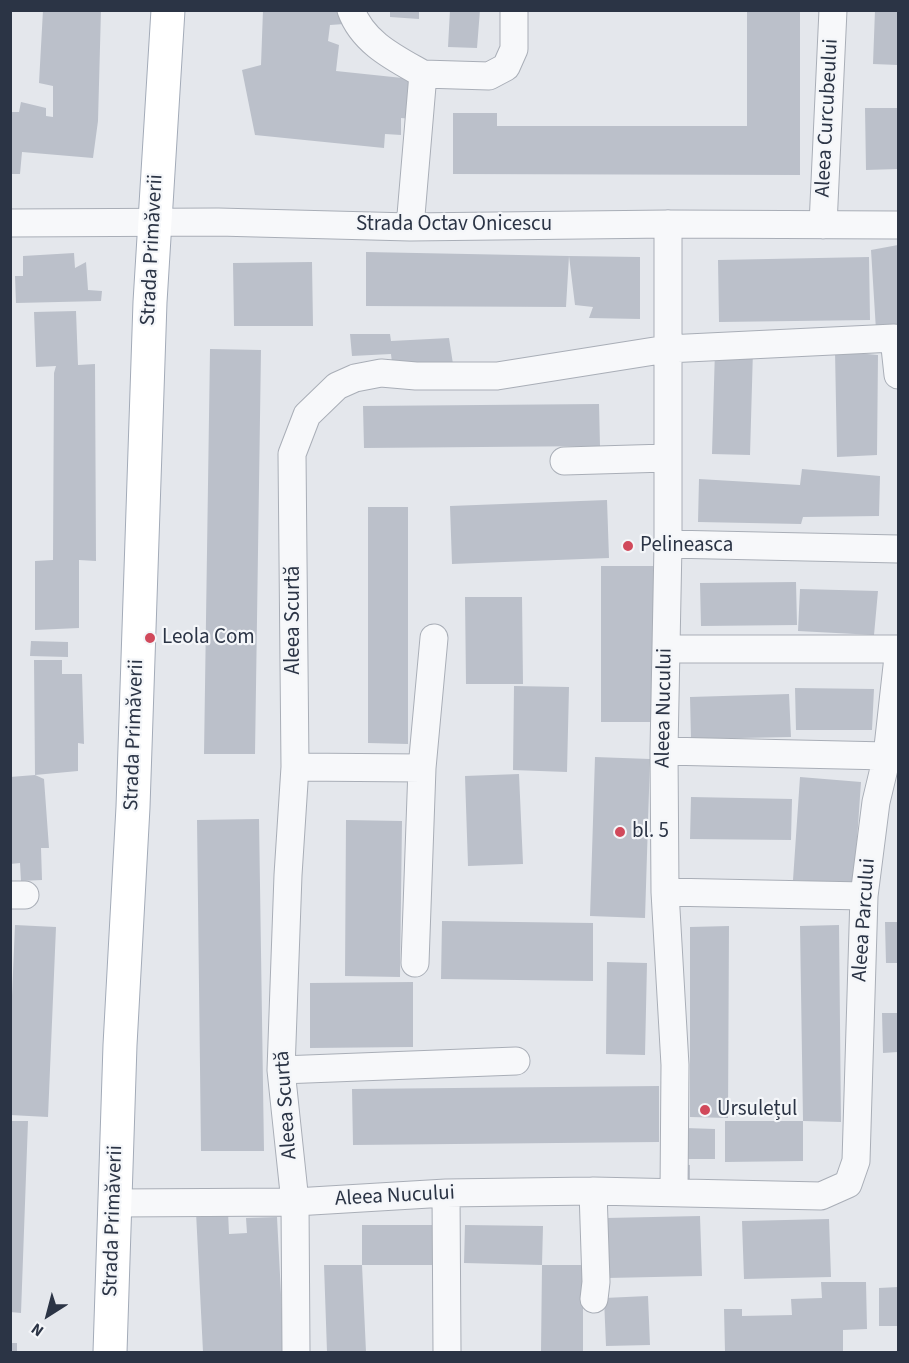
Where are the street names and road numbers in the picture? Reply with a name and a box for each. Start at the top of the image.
street label: Aleea Curcubeului [811,38,845,198]
street label: Strada Primăverii [136,174,170,326]
street label: Strada Octav Onicescu [356,212,552,238]
street label: Aleea Scurtă [281,566,307,674]
street label: Aleea Nucului [651,648,679,768]
street label: Strada Primăverii [120,659,150,811]
street label: Aleea Parcului [848,857,882,983]
street label: Aleea Scurtă [271,1050,303,1160]
street label: Strada Primăverii [99,1145,129,1297]
street label: Aleea Nucului [334,1181,456,1213]

